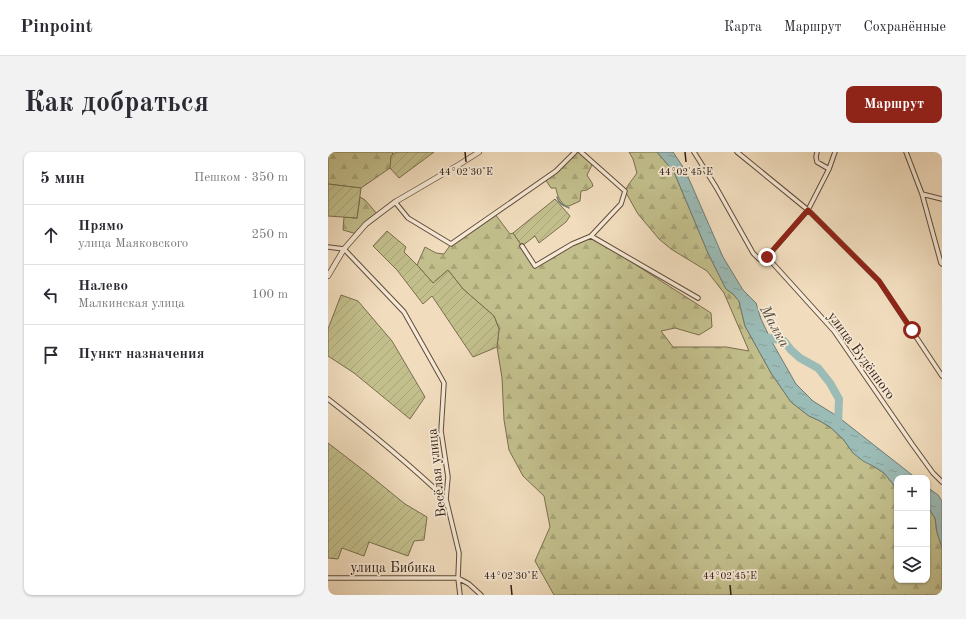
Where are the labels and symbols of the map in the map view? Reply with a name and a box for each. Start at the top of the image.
text: 44°02'30"E [439,167,493,177]
text: 44°02'45"E [659,167,713,177]
route end [758,248,776,266]
water label: Малка [756,302,791,350]
street label: улица Будённого [825,309,898,402]
route start [903,321,921,339]
street label: Весёлая улица [425,428,449,518]
street label: улица Бибика [350,561,436,575]
text: 44°02'30"E [484,571,538,581]
text: 44°02'45"E [703,571,757,581]

